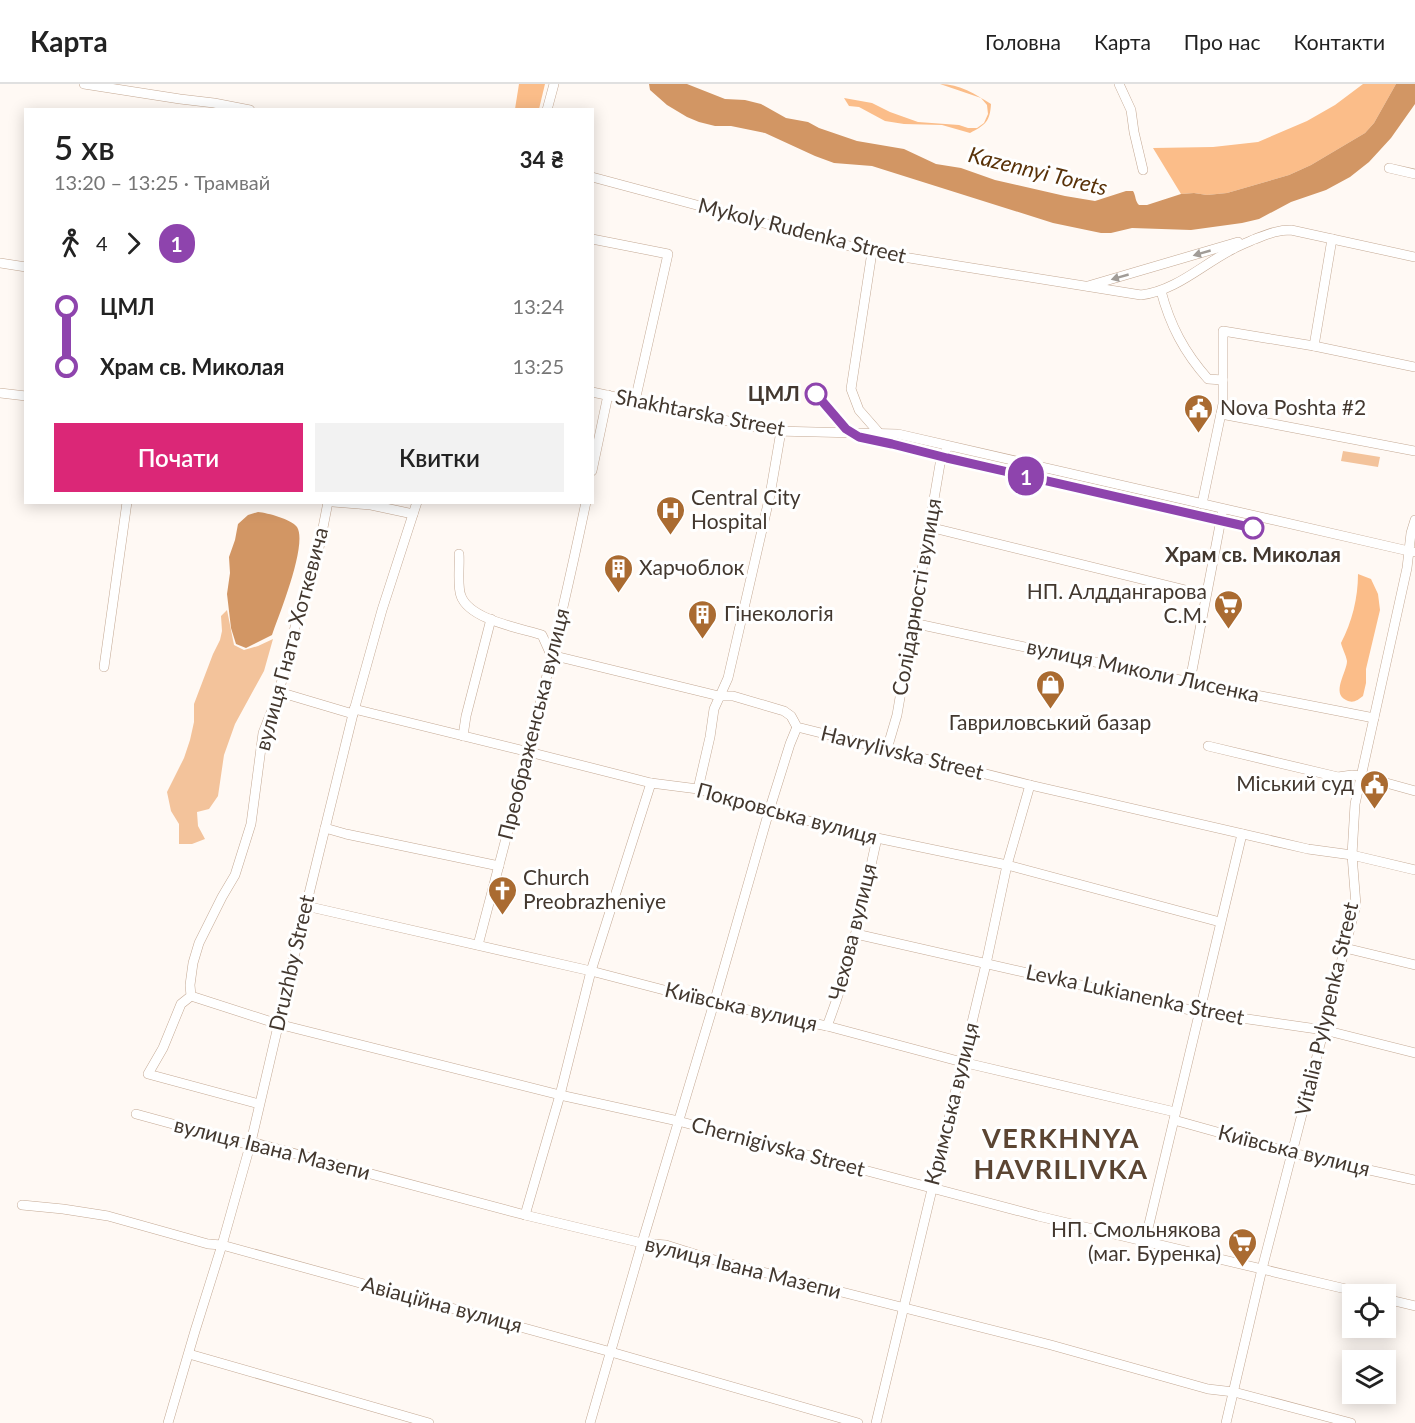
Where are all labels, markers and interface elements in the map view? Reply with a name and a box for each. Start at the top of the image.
text: Карта [30,24,108,58]
text: Головна [985,29,1061,54]
text: Карта [1094,29,1151,54]
text: Про нас [1184,29,1260,54]
text: Контакти [1293,29,1385,54]
text: 5 хв [54,127,115,167]
water label: Kazennyi Torets [966,140,1111,201]
text: 34 ₴ [520,146,564,173]
text: 13:20 – 13:25 · Трамвай [54,170,270,194]
street label: Mykoly Rudenka Street [696,192,909,268]
icon: walk [54,227,87,260]
icon: forward [117,227,150,260]
text: 4 [96,231,108,255]
text: 1 [171,231,183,256]
one-way arrow [1193,249,1211,258]
one-way arrow [1111,272,1129,282]
text: ЦМЛ [100,293,155,320]
text: 13:24 [513,294,564,318]
text: Храм св. Миколая [100,353,284,380]
text: 13:25 [513,354,564,378]
place label: ЦМЛ [748,380,800,405]
street label: Shakhtarska Street [613,383,788,440]
marker: ЦМЛ [805,383,827,405]
public building icon: Nova Poshta #2 [1183,392,1215,434]
place label: Nova Poshta #2 [1220,394,1366,419]
button: Почати [54,423,303,492]
button: Квитки [315,423,564,492]
line badge: 1 [1006,456,1046,496]
text: 1 [1020,464,1032,489]
place label: Central City Hospital [691,484,801,533]
hospital icon: Central City Hospital [654,494,686,536]
street label: Солідарності вулиця [886,496,945,697]
marker: Храм св. Миколая [1242,517,1264,539]
street label: вулиця Гната Хоткевича [249,524,332,753]
place label: Храм св. Миколая [1165,541,1341,566]
building icon: Харчоблок [602,552,634,594]
place label: Харчоблок [639,554,745,579]
place label: НП. Алддангарова С.М. [1027,578,1207,627]
supermarket icon: НП. Алддангарова С.М. [1212,588,1244,630]
building icon: Гінекологія [687,598,719,640]
place label: Гінекологія [724,600,833,625]
street label: Преображенська вулиця [492,605,573,842]
street label: вулиця Миколи Лисенка [1025,633,1262,706]
shop icon: Гавриловський базар [1034,668,1066,710]
place label: Гавриловський базар [949,709,1151,734]
street label: Havrylivska Street [818,719,987,784]
public building icon: Міський суд [1359,768,1391,810]
place label: Міський суд [1236,770,1354,795]
street label: Покровська вулиця [694,776,881,849]
street label: Чехова вулиця [822,861,881,1003]
place label: Church Preobrazheniye [523,864,666,913]
church icon: Church Preobrazheniye [486,874,518,916]
street label: Druzhby Street [263,892,318,1033]
street label: Vitalia Pylypenka Street [1289,899,1362,1118]
street label: Levka Lukianenka Street [1024,958,1247,1029]
street label: Київська вулиця [663,976,820,1035]
street label: Кримська вулиця [918,1020,983,1188]
street label: Chernigivska Street [689,1110,868,1181]
street label: вулиця Івана Мазепи [172,1111,373,1184]
street label: Київська вулиця [1216,1119,1373,1181]
district label: VERKHNYA HAVRILIVKA [973,1121,1149,1185]
place label: НП. Смольнякова (маг. Буренка) [1051,1216,1221,1265]
supermarket icon: НП. Смольнякова (маг. Буренка) [1226,1226,1258,1268]
street label: вулиця Івана Мазепи [643,1230,844,1303]
street label: Авіаційна вулиця [360,1270,525,1337]
map controls [1342,1284,1396,1404]
button: locate [1342,1284,1396,1338]
button: layers [1342,1350,1396,1404]

